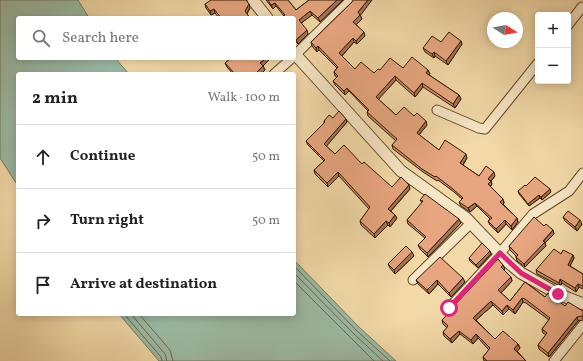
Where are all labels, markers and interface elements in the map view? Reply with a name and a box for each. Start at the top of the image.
north arrow [487,12,523,48]
map controls [535,12,571,84]
button: + [535,12,571,48]
search box [16,16,296,60]
icon: search [30,27,52,49]
text: Search here [62,28,139,49]
button: − [535,48,571,84]
text: 2 min [32,87,78,110]
text: Walk · 100 m [208,89,280,107]
icon: ahead [32,146,54,168]
text: Continue [70,146,135,167]
text: 50 m [252,148,280,166]
icon: right [32,210,54,232]
text: Turn right [70,210,144,231]
text: 50 m [252,212,280,230]
icon: arrive [32,274,54,296]
text: Arrive at destination [70,274,217,295]
route end [549,285,567,303]
route start [440,299,458,317]

